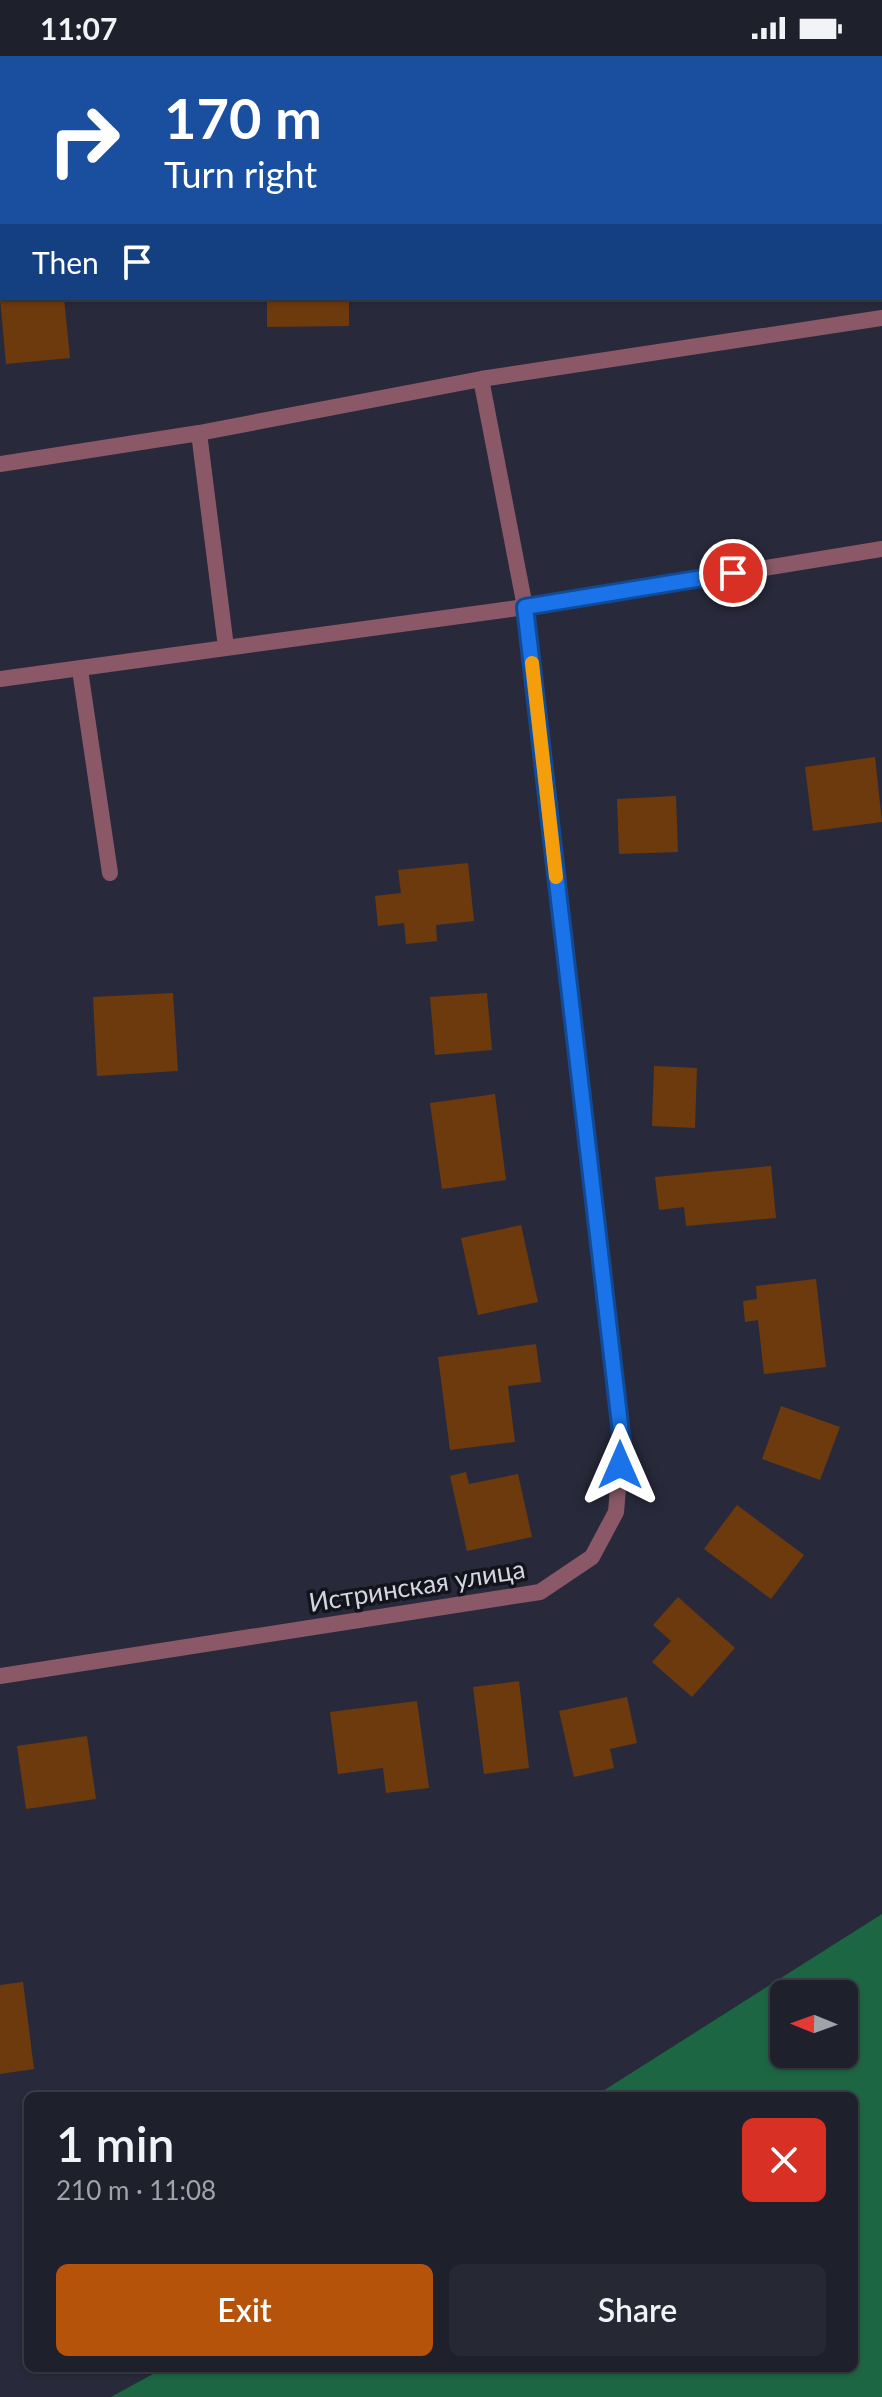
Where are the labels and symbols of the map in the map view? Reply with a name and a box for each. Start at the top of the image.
pin [699,539,767,607]
position arrow [578,1423,662,1507]
street label: Истринская улица [306,1552,527,1618]
north arrow [770,1980,858,2068]

